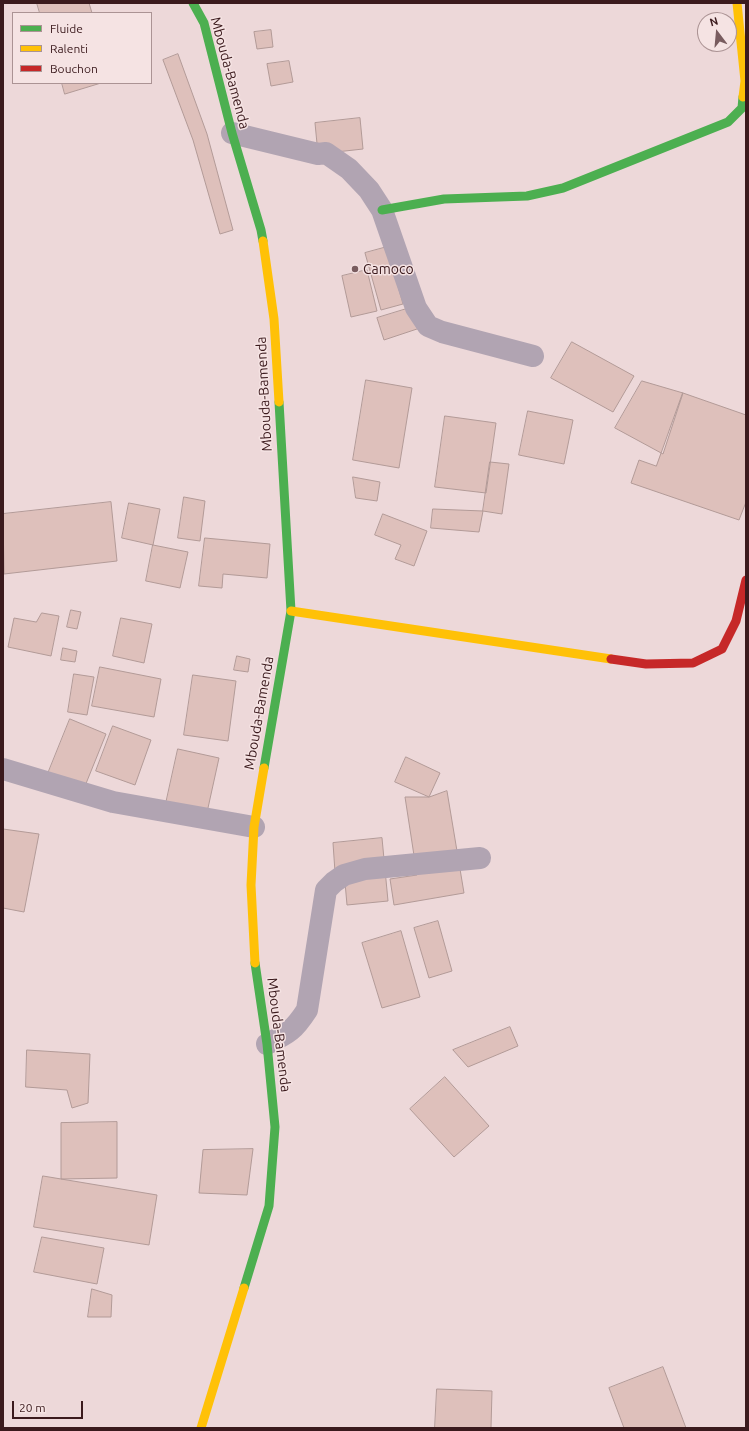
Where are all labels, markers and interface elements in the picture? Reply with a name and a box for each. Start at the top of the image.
legend [12,12,152,84]
north arrow [697,12,737,52]
street label: Mbouda-Bamenda [207,15,253,131]
text: N [708,15,720,28]
text: Fluide [50,22,83,35]
text: Ralenti [50,42,88,55]
text: Bouchon [50,62,98,75]
place label: Camoco [363,261,414,277]
marker: Camoco [350,264,360,274]
street label: Mbouda-Bamenda [253,336,275,452]
street label: Mbouda-Bamenda [241,655,277,771]
street label: Mbouda-Bamenda [264,977,294,1093]
scale bar [14,1393,85,1419]
text: 20 m [19,1401,46,1414]

